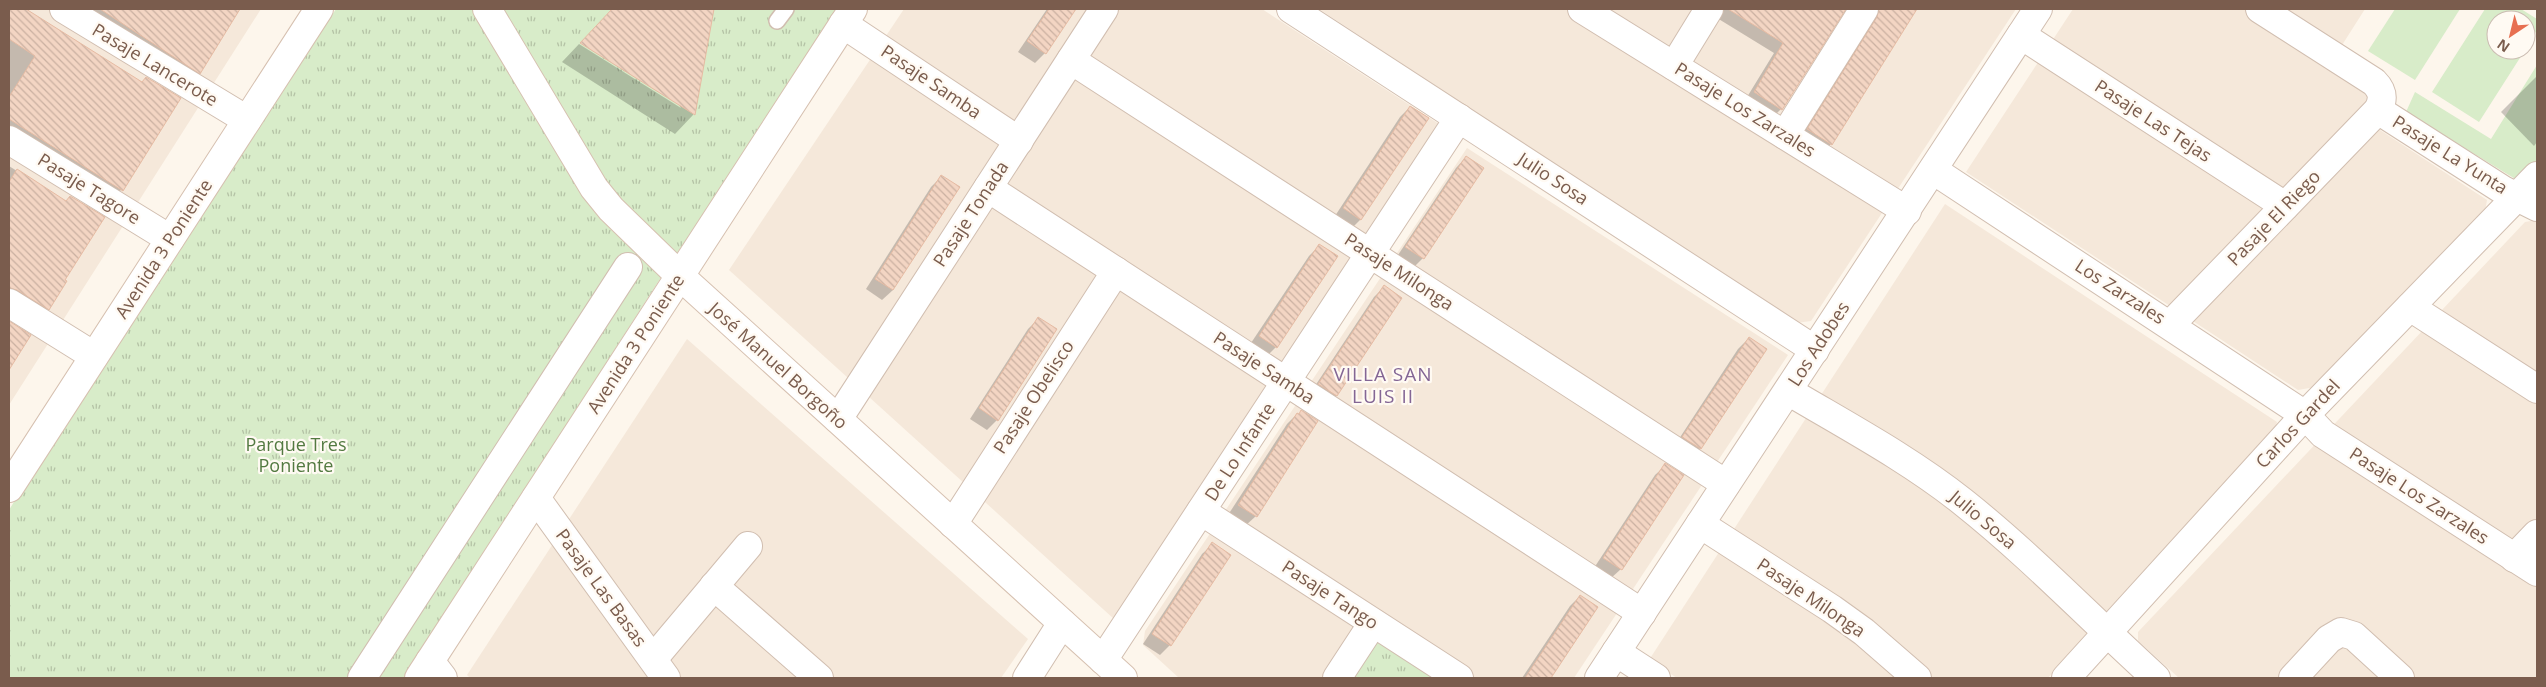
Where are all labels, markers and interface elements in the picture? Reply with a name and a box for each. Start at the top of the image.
north arrow [2486,10,2536,60]
street label: Pasaje Lancerote [88,17,223,111]
text: N [2493,35,2513,57]
street label: Pasaje Samba [877,39,986,124]
street label: Pasaje Los Zarzales [1671,56,1820,162]
street label: Pasaje Las Tejas [2091,73,2217,167]
street label: Pasaje La Yunta [2388,109,2513,199]
street label: Julio Sosa [1512,145,1594,210]
street label: Pasaje Tagore [34,147,145,229]
street label: Pasaje Tonada [927,156,1013,271]
street label: Pasaje El Riego [2221,164,2325,270]
street label: Avenida 3 Poniente [109,174,217,323]
street label: Pasaje Milonga [1340,227,1459,315]
street label: Los Zarzales [2071,253,2170,329]
street label: Avenida 3 Poniente [581,269,689,418]
street label: José Manuel Borgoño [703,295,853,434]
street label: Los Adobes [1782,296,1854,390]
street label: Pasaje Samba [1209,325,1320,409]
street label: Pasaje Obelisco [987,335,1079,458]
district label: VILLA SAN LUIS II [1333,361,1433,409]
street label: Carlos Gardel [2250,374,2345,473]
street label: De Lo Infante [1198,398,1280,505]
park label: Parque Tres Poniente [246,432,346,477]
street label: Pasaje Los Zarzales [2345,441,2494,549]
street label: Julio Sosa [1944,483,2022,554]
street label: Pasaje Las Basas [551,524,653,651]
street label: Pasaje Milonga [1753,552,1870,642]
street label: Pasaje Tango [1278,554,1383,634]

